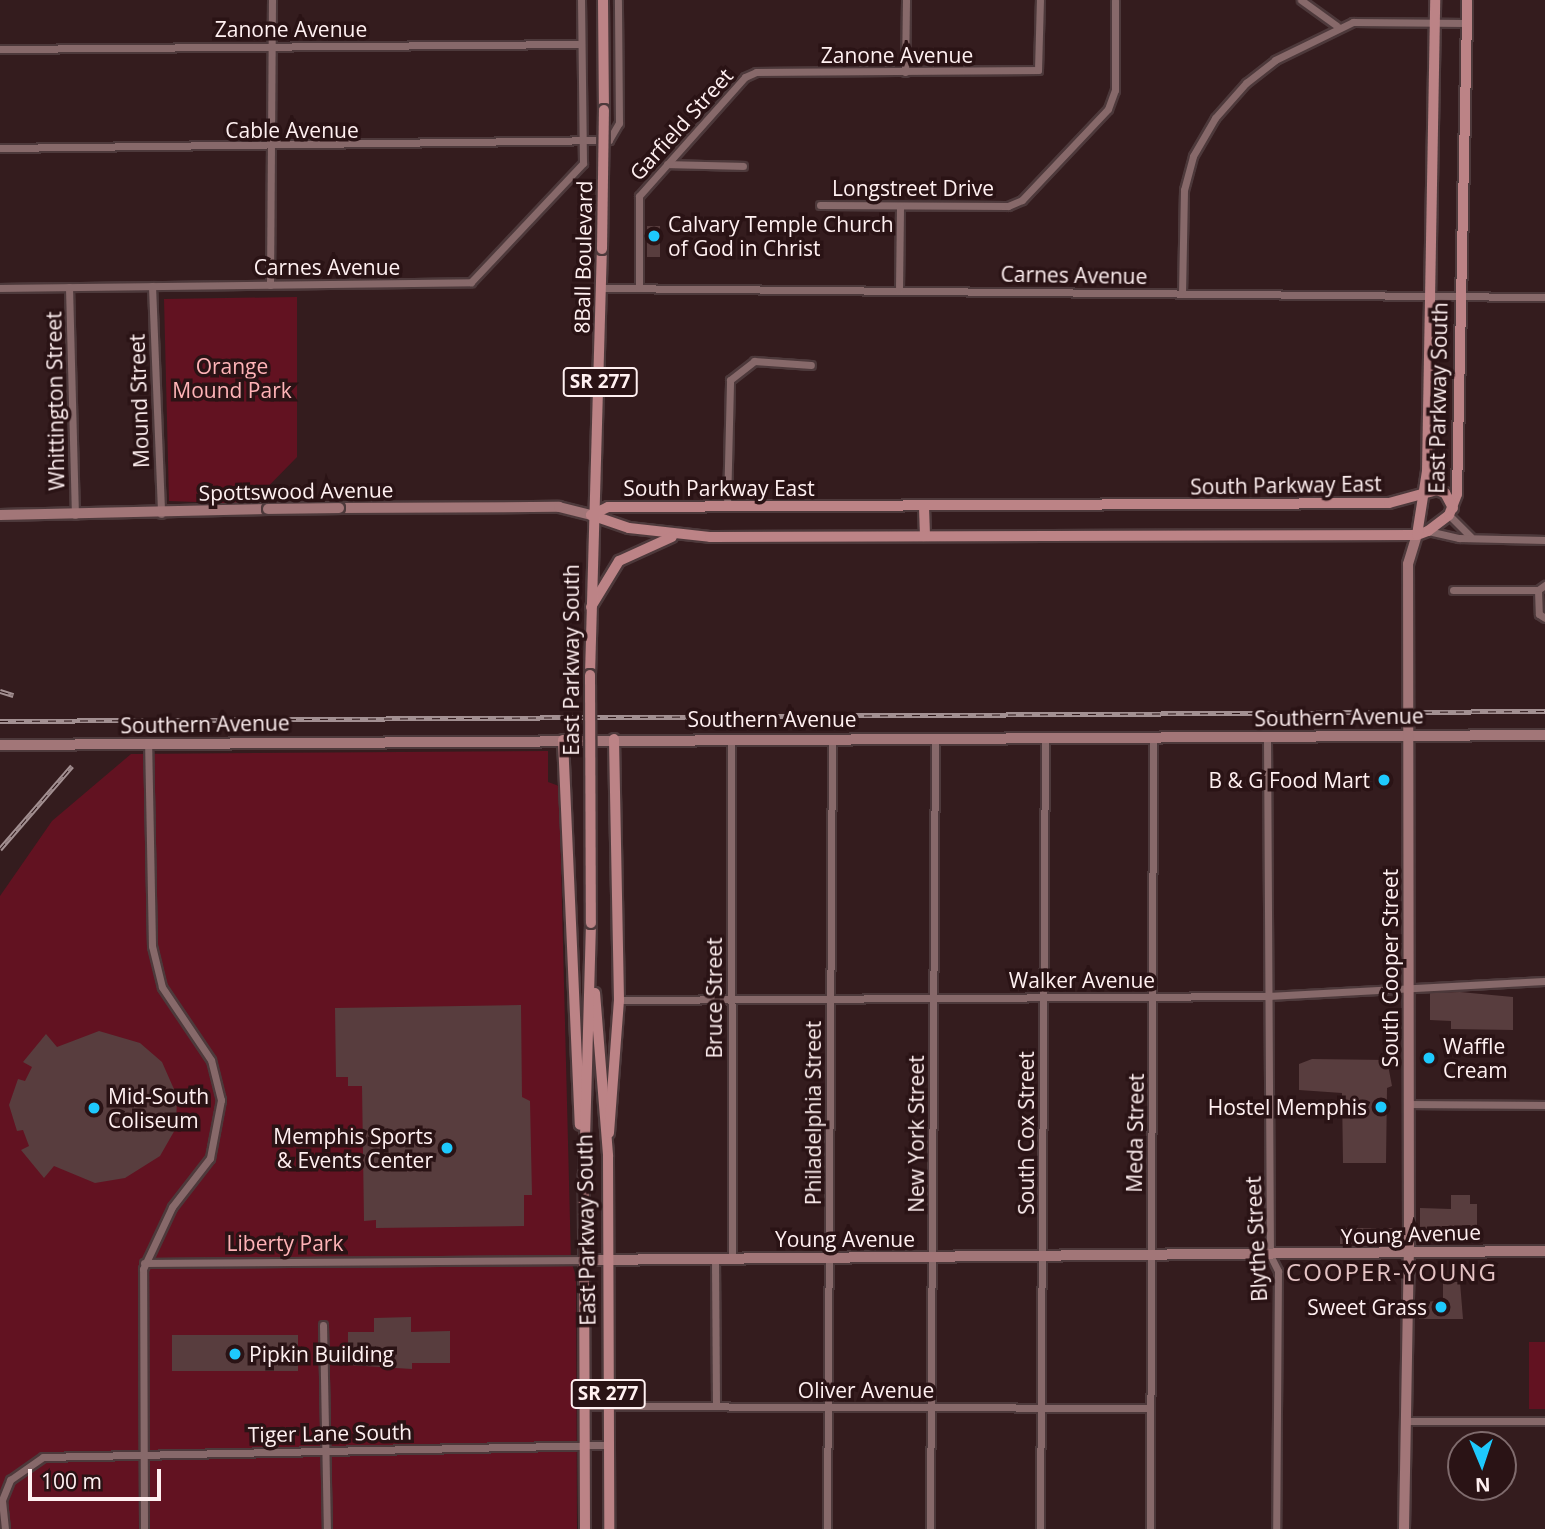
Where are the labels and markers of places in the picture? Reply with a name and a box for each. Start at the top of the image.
place label: Calvary Temple Church of God in Christ [668,211,894,261]
marker: Calvary Temple Church of God in Christ [646,228,662,244]
place label: B & G Food Mart [1208,767,1370,793]
marker: B & G Food Mart [1376,772,1392,788]
place label: Waffle Cream [1443,1033,1508,1083]
marker: Waffle Cream [1421,1050,1437,1066]
place label: Mid-South Coliseum [108,1083,209,1133]
place label: Hostel Memphis [1208,1094,1367,1120]
marker: Hostel Memphis [1373,1099,1389,1115]
marker: Mid-South Coliseum [86,1100,102,1116]
place label: Memphis Sports & Events Center [273,1123,433,1173]
marker: Memphis Sports & Events Center [439,1140,455,1156]
place label: Sweet Grass [1307,1294,1427,1320]
marker: Sweet Grass [1433,1299,1449,1315]
place label: Pipkin Building [249,1341,394,1367]
marker: Pipkin Building [227,1346,243,1362]

